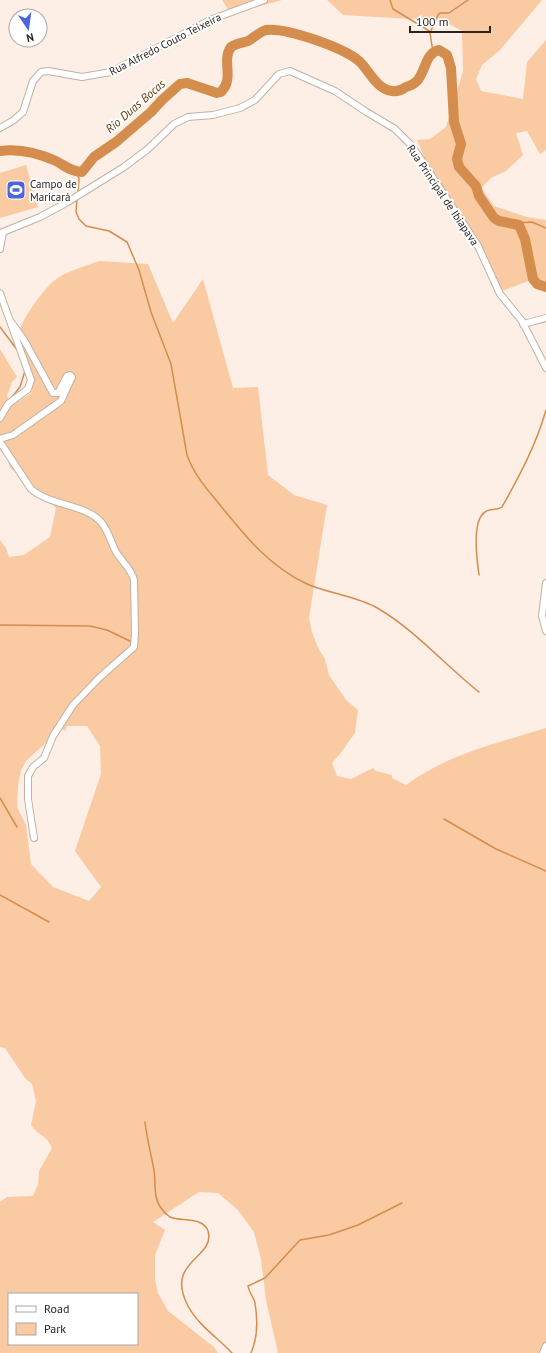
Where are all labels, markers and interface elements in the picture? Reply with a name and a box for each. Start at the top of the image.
north arrow [8,8,48,48]
scale bar [410,8,490,34]
street label: Rua Alfredo Couto Teixeira [107,10,223,78]
text: 100 m [416,14,449,29]
text: N [25,30,35,45]
water label: Rio Duas Bocas [102,76,168,136]
street label: Rua Principal de Ibiapava [404,142,482,248]
place label: Campo de Maricará [30,177,77,204]
sports icon: Campo de Maricará [5,179,27,201]
legend [8,1293,138,1345]
text: Road [44,1301,69,1316]
text: Park [44,1321,66,1336]

